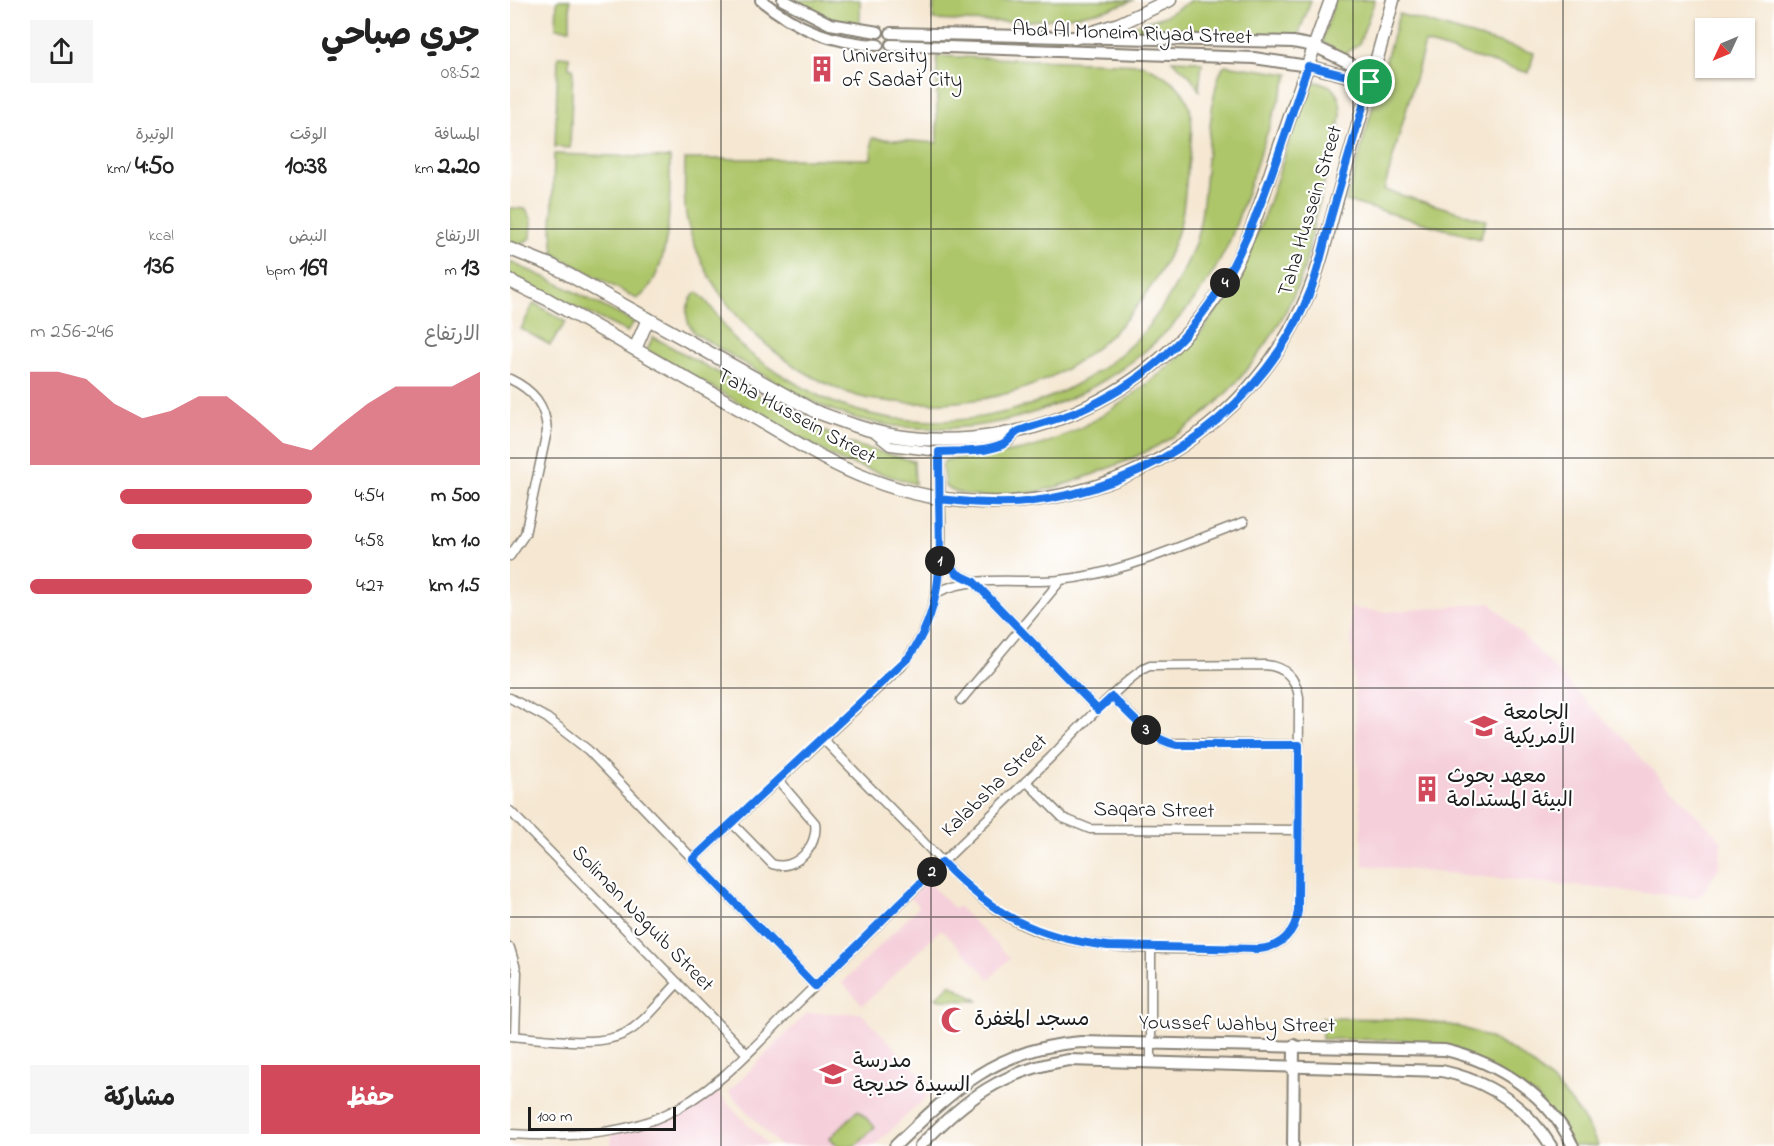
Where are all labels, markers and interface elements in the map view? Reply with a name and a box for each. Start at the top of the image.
text: جري صباحي [321,12,480,60]
street label: Abd Al Moneim Riyad Street [1012,15,1252,55]
north arrow [1695,18,1755,78]
map controls [1695,18,1755,78]
button: share [30,20,93,83]
place label: University of Sadat City [842,42,962,98]
building icon: University of Sadat City [807,54,837,84]
pin [1344,56,1395,107]
text: 08:52 [441,59,480,88]
icon: arrive [1353,65,1386,98]
street label: Taha Hussein Street [1271,122,1351,300]
text: الوتيرة [135,123,174,147]
text: الوقت [290,123,327,147]
text: المسافة [434,123,480,147]
text: 4:50 [135,148,174,186]
text: 10:38 [285,148,327,186]
text: 2.20 [438,148,480,186]
text: /km [107,157,135,181]
text: km [414,157,438,181]
text: kcal [149,224,174,248]
text: النبض [289,225,327,249]
text: الارتفاع [435,225,480,249]
text: 136 [144,248,174,286]
text: 169 [299,250,327,288]
text: 13 [461,250,480,288]
text: bpm [266,259,299,283]
text: m [445,259,461,283]
pin: 4 [1210,268,1240,298]
text: 4 [1222,271,1228,295]
text: 246–256 m [30,318,113,347]
text: الارتفاع [424,321,480,350]
street label: Taha Hussein Street [711,361,881,473]
text: 4:54 [354,482,384,511]
text: 500 m [431,482,480,511]
text: 4:58 [355,527,384,556]
text: 1.0 km [432,527,480,556]
pin: 1 [925,546,955,576]
text: 1 [937,549,943,573]
text: 4:27 [356,572,384,601]
text: 1.5 km [429,572,480,601]
place label: الجامعة الأمريكية [1504,699,1575,753]
school or university icon: الجامعة الأمريكية [1469,711,1499,741]
pin: 3 [1131,715,1161,745]
text: 3 [1143,718,1149,742]
street label: Kalabsha Street [935,727,1055,845]
place label: معهد بحوث البيئة المستدامة [1447,762,1573,816]
building icon: معهد بحوث البيئة المستدامة [1412,774,1442,804]
street label: Saqara Street [1093,795,1215,827]
street label: Soliman Naguib Street [562,839,720,1001]
pin: 2 [917,857,947,887]
text: 2 [928,860,936,884]
mosque icon: مسجد المغفرة [939,1005,969,1035]
place label: مسجد المغفرة [974,1005,1089,1035]
street label: Youssef Wahby Street [1139,1008,1335,1044]
place label: مدرسة السيدة خديجة [853,1047,970,1101]
school or university icon: مدرسة السيدة خديجة [818,1059,848,1089]
button: مشاركة [30,1065,249,1134]
button: حفظ [261,1065,480,1134]
scale bar [528,1104,676,1132]
text: 100 m [537,1105,572,1129]

